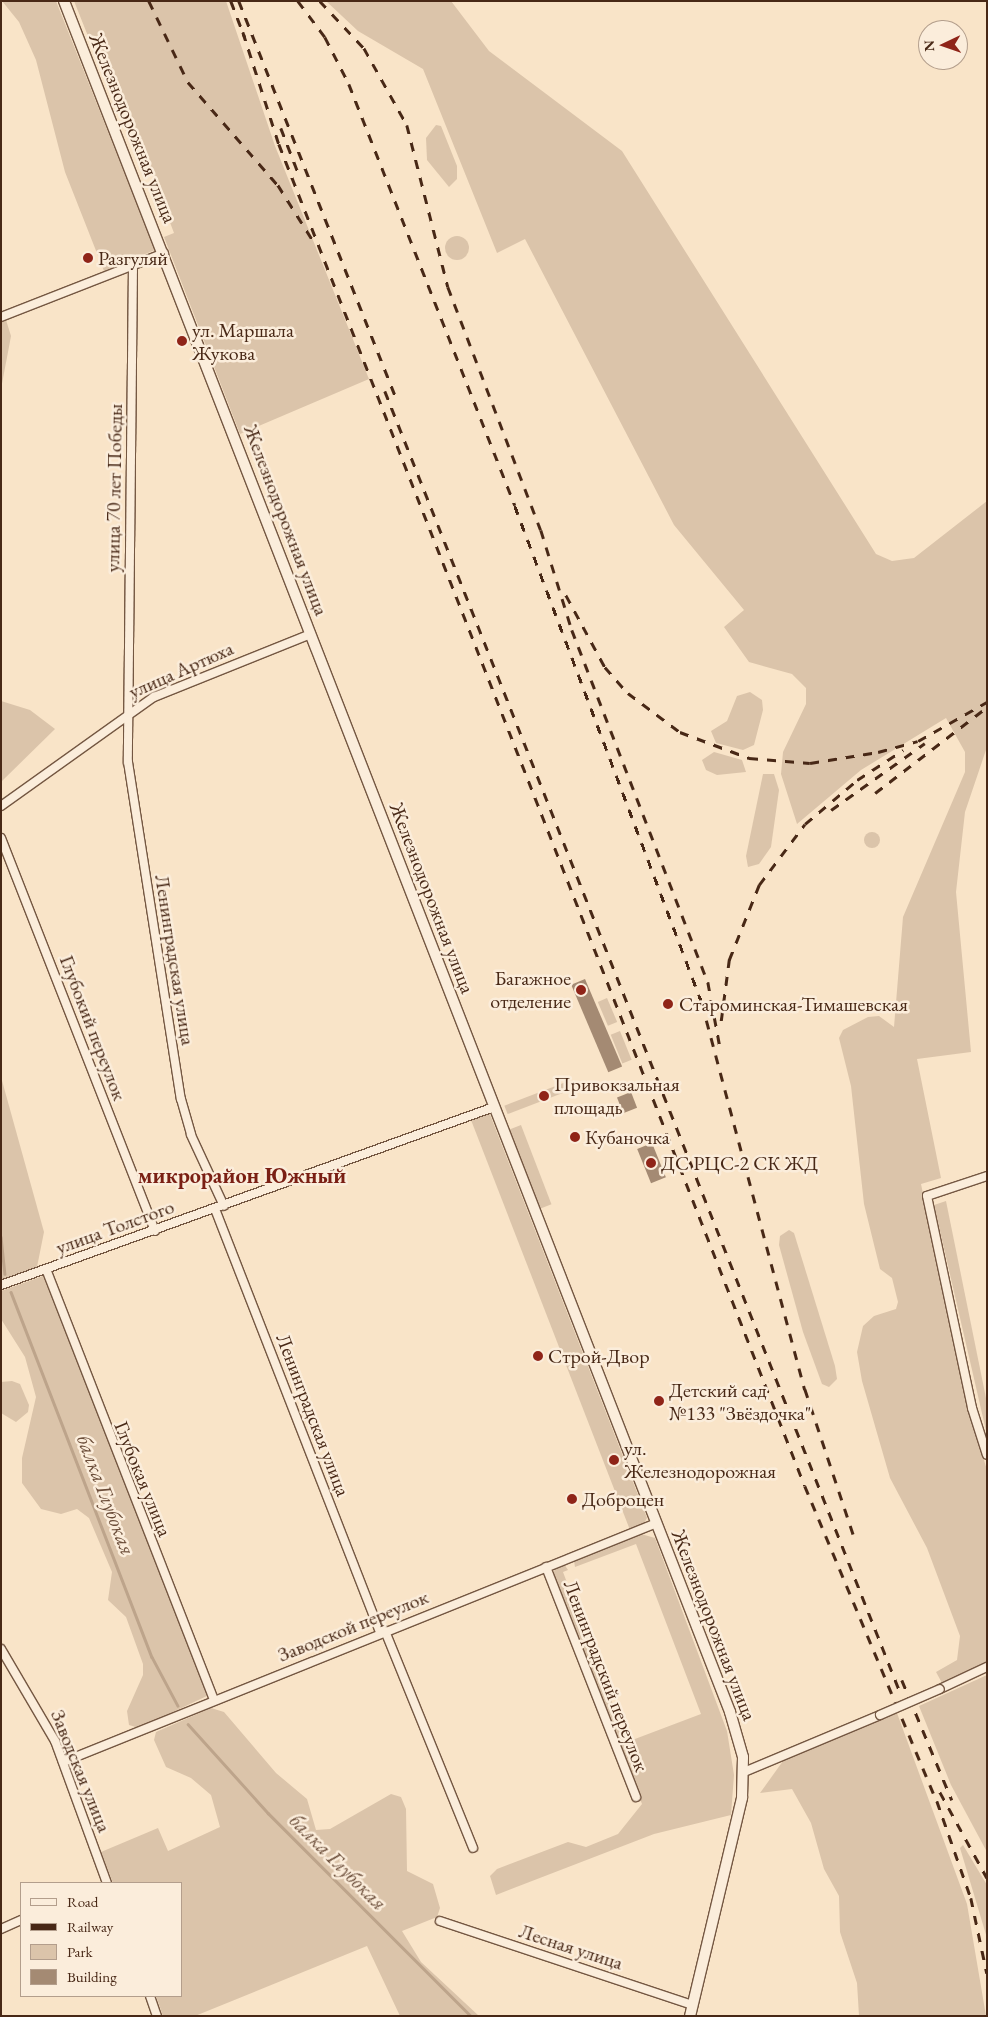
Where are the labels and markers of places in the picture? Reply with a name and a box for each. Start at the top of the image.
place label: Разгуляй [98,246,168,270]
marker: Разгуляй [82,252,94,264]
place label: ул. Маршала Жукова [192,318,294,365]
marker: ул. Маршала Жукова [176,335,188,347]
place label: Багажное отделение [490,966,571,1013]
marker: Багажное отделение [575,984,587,996]
place label: Староминская-Тимашевская [679,992,908,1016]
marker: Староминская-Тимашевская [661,997,675,1011]
place label: Привокзальная площадь [554,1072,680,1119]
marker: Привокзальная площадь [538,1090,550,1102]
place label: Кубаночка [585,1125,670,1149]
marker: Кубаночка [569,1131,581,1143]
place label: ДС РЦС-2 СК ЖД [661,1151,818,1175]
marker: ДС РЦС-2 СК ЖД [645,1157,657,1169]
place label: Строй-Двор [548,1344,650,1368]
marker: Строй-Двор [532,1350,544,1362]
place label: Детский сад №133 "Звёздочка" [669,1378,811,1425]
marker: Детский сад №133 "Звёздочка" [653,1395,665,1407]
place label: ул. Железнодорожная [624,1436,776,1483]
marker: ул. Железнодорожная [608,1454,620,1466]
place label: Доброцен [582,1487,664,1511]
marker: Доброцен [566,1493,578,1505]

